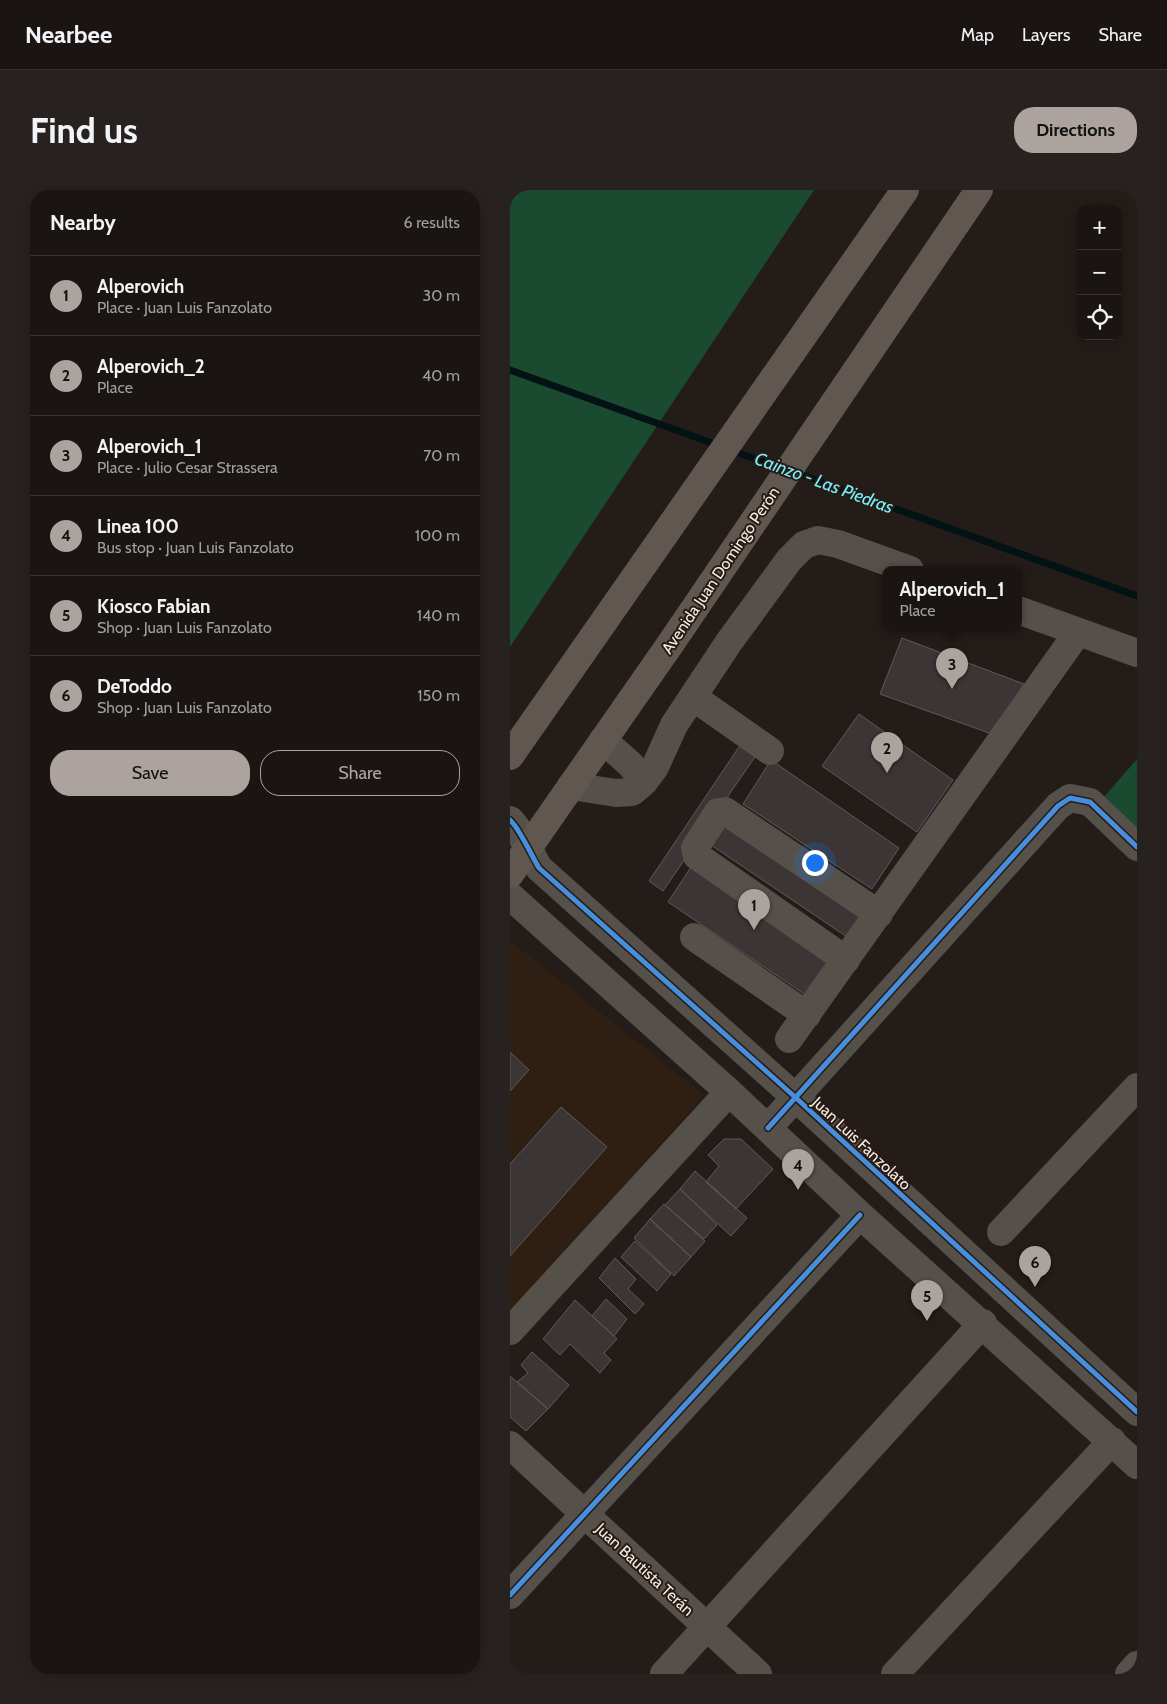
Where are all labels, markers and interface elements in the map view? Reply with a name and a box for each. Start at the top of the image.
text: Nearbee [25,20,112,49]
text: Map [961,24,994,46]
text: Layers [1022,24,1071,46]
text: Share [1099,24,1142,46]
button: Directions [1014,107,1137,153]
text: Find us [30,109,138,152]
map controls [1077,205,1122,340]
button: + [1077,205,1122,250]
text: Nearby [50,210,116,235]
text: 6 results [404,213,460,232]
button: − [1077,250,1122,295]
text: Alperovich [97,275,184,298]
text: 1 [63,286,69,305]
text: 30 m [423,286,460,305]
button: locate [1077,295,1122,340]
text: Place · Juan Luis Fanzolato [97,298,272,317]
text: Alperovich_2 [97,355,205,378]
text: 2 [62,366,70,385]
text: 40 m [422,366,460,385]
text: Place [97,378,133,397]
text: Alperovich_1 [97,435,202,458]
text: 3 [62,446,70,465]
text: 70 m [423,446,460,465]
water label: Cainzo - Las Piedras [752,448,896,518]
text: Place · Julio Cesar Strassera [97,458,278,477]
street label: Avenida Juan Domingo Perón [657,483,783,657]
text: Linea 100 [97,515,179,538]
text: 4 [61,526,71,545]
text: 100 m [415,526,460,545]
text: Bus stop · Juan Luis Fanzolato [97,538,294,557]
popup [882,566,1022,631]
text: Alperovich_1 [900,578,1004,601]
text: Kiosco Fabian [97,595,211,618]
text: Place [900,601,935,620]
text: 5 [62,606,70,625]
text: 140 m [417,606,460,625]
text: Shop · Juan Luis Fanzolato [97,618,272,637]
pin: 3 [936,648,968,689]
text: DeToddo [97,675,172,698]
text: 6 [62,686,71,705]
text: 150 m [417,686,460,705]
text: Shop · Juan Luis Fanzolato [97,698,272,717]
pin: 2 [871,732,903,773]
button: Save [50,750,250,796]
button: Share [260,750,460,796]
your location [802,850,828,876]
pin: 1 [738,889,770,930]
street label: Juan Luis Fanzolato [808,1092,915,1194]
pin: 4 [782,1149,814,1190]
pin: 6 [1019,1246,1051,1287]
pin: 5 [911,1280,943,1321]
street label: Juan Bautista Terán [591,1518,698,1620]

